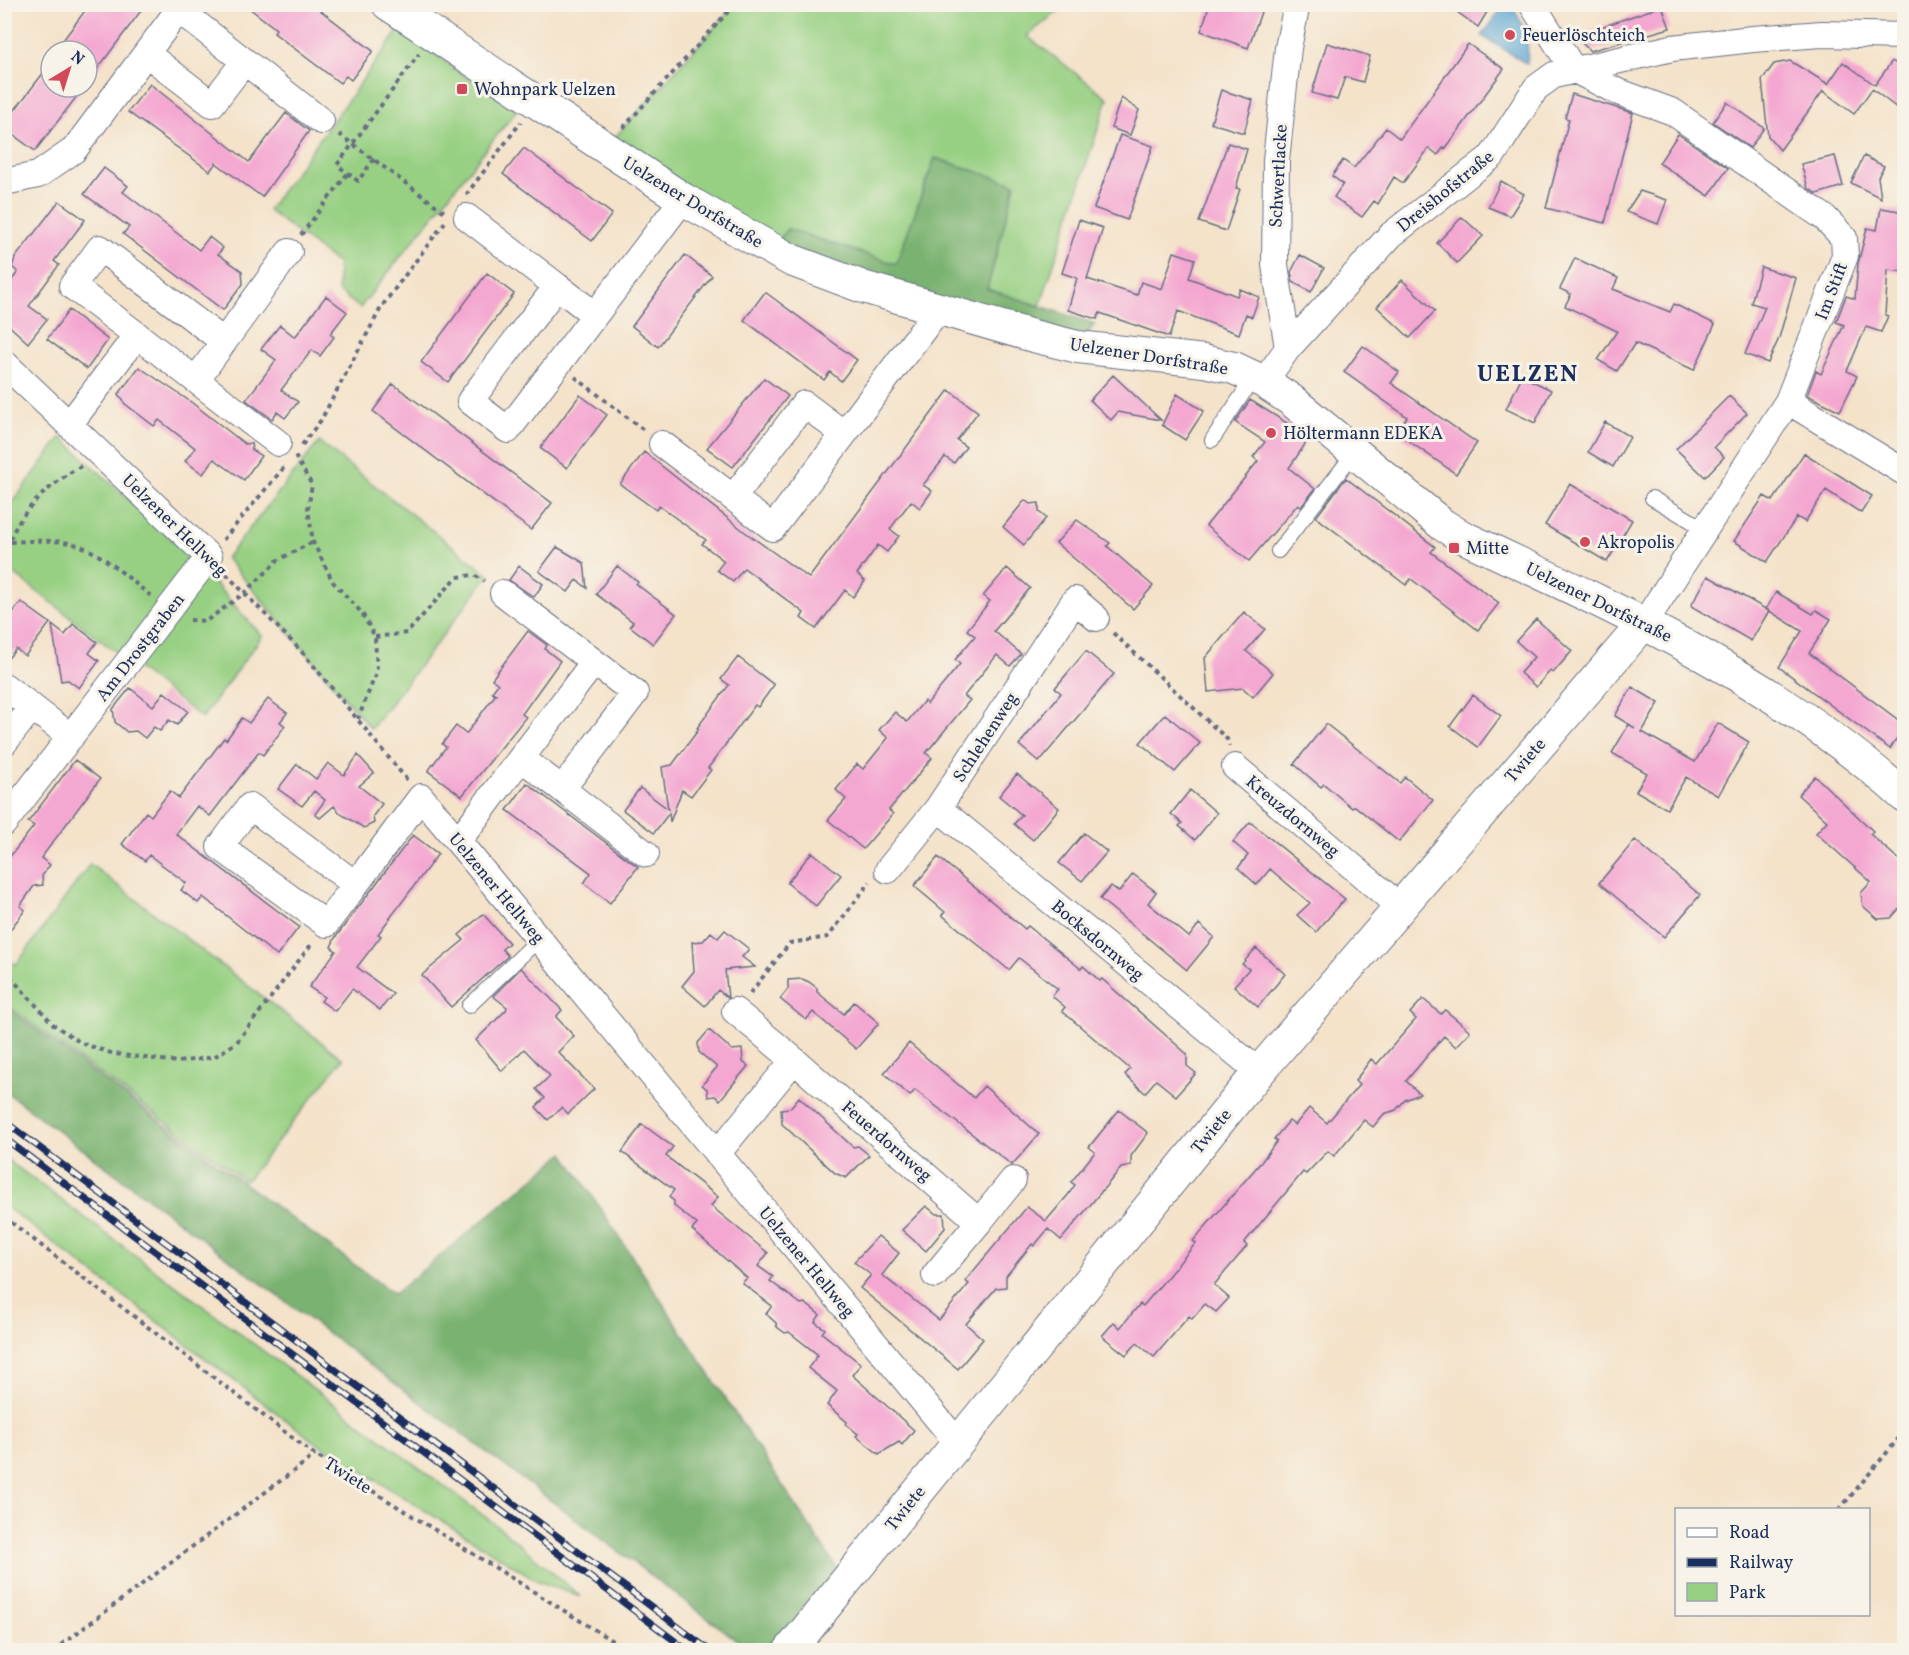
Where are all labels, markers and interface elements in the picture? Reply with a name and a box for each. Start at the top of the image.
place label: Feuerlöschteich [1522,24,1646,49]
marker: Feuerlöschteich [1503,28,1517,42]
north arrow [39,39,99,99]
text: N [66,47,89,71]
place label: Wohnpark Uelzen [474,78,616,103]
marker: Wohnpark Uelzen [455,82,469,96]
street label: Schwertlacke [1264,124,1295,229]
street label: Dreishofstraße [1392,145,1500,239]
street label: Uelzener Dorfstraße [617,151,767,255]
street label: Im Stift [1810,259,1855,324]
street label: Uelzener Dorfstraße [1068,333,1230,382]
district label: UELZEN [1477,358,1579,392]
place label: Höltermann EDEKA [1283,422,1444,447]
marker: Höltermann EDEKA [1264,426,1278,440]
street label: Uelzener Hellweg [116,469,232,583]
place label: Akropolis [1597,531,1675,556]
marker: Akropolis [1578,535,1592,549]
place label: Mitte [1466,537,1509,562]
marker: Mitte [1447,541,1461,555]
street label: Uelzener Dorfstraße [1521,557,1676,650]
street label: Am Drostgraben [91,588,192,707]
street label: Schlehenweg [948,688,1025,788]
street label: Twiete [1500,733,1553,789]
street label: Kreuzdornweg [1239,770,1345,864]
street label: Uelzener Hellweg [442,828,550,950]
street label: Bocksdornweg [1045,895,1149,988]
street label: Feuerdornweg [835,1096,937,1189]
street label: Twiete [1186,1104,1238,1160]
street label: Uelzener Hellweg [752,1202,860,1324]
street label: Twiete [318,1452,376,1501]
street label: Twiete [880,1481,932,1537]
legend [1675,1508,1870,1616]
text: Road [1729,1521,1770,1546]
text: Railway [1729,1551,1793,1576]
text: Park [1729,1581,1766,1606]

